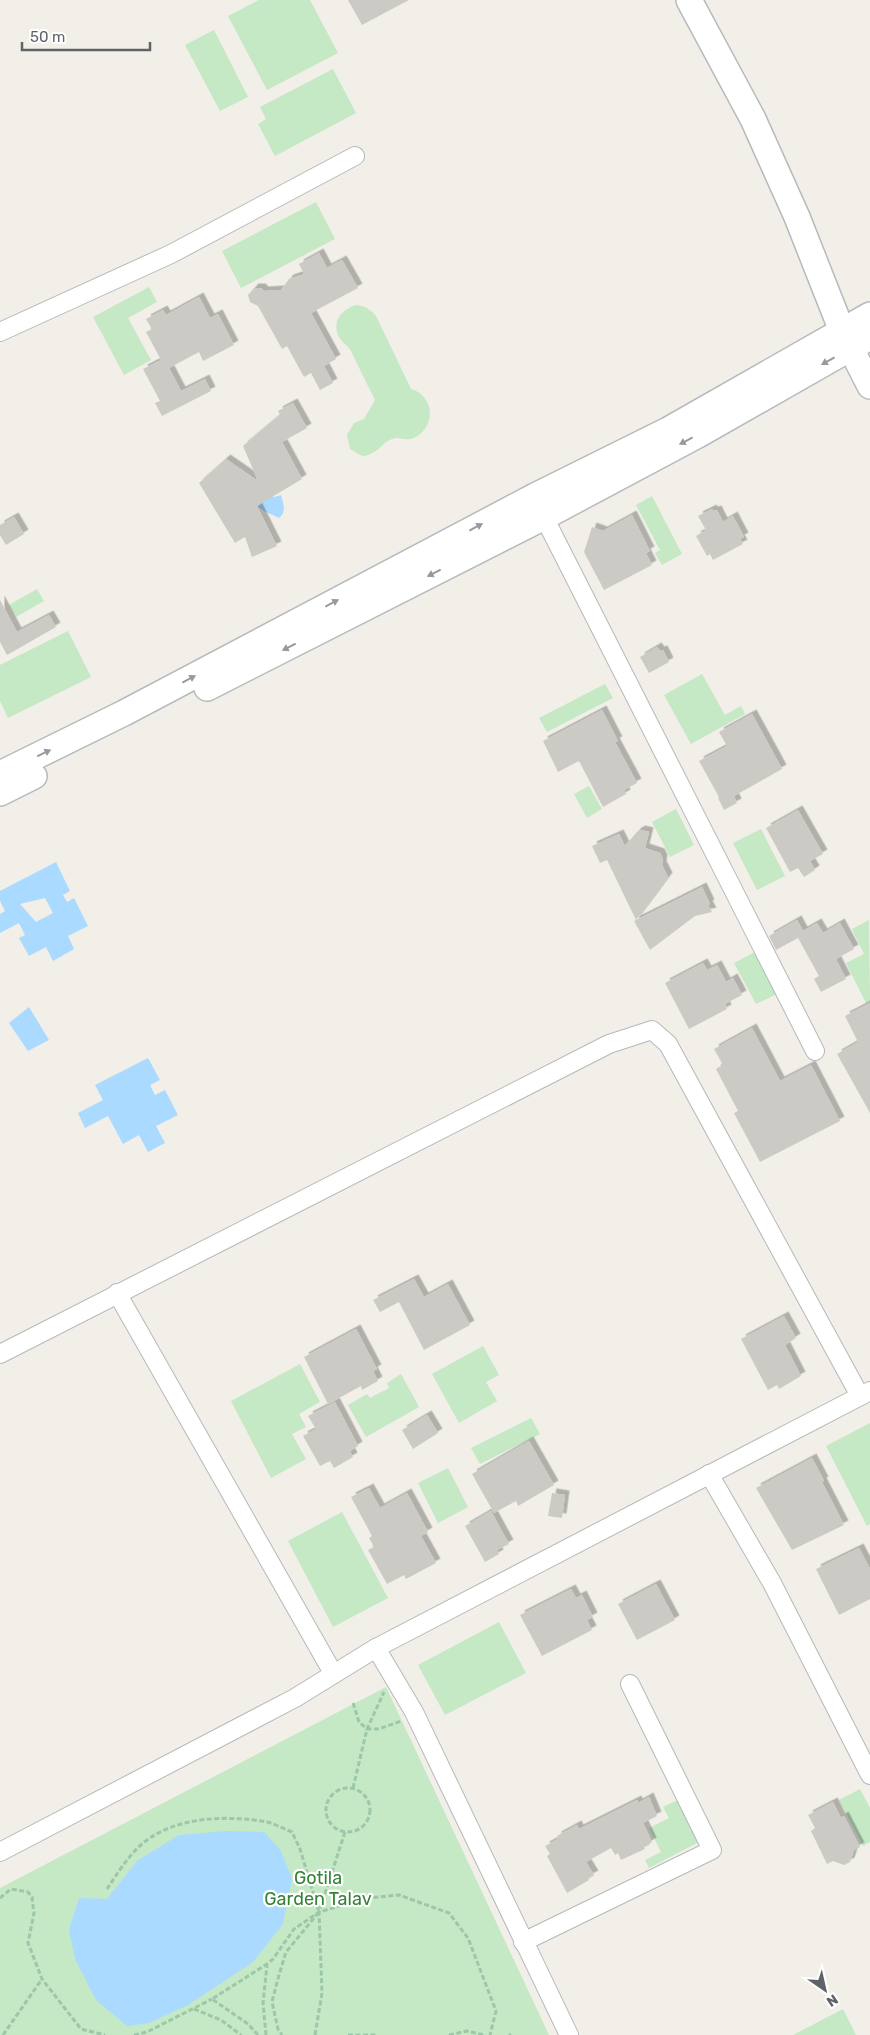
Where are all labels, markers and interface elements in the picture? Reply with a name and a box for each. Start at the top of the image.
scale bar [22,20,150,52]
text: 50 m [30,28,65,46]
one-way arrow [821,357,834,366]
one-way arrow [679,437,693,445]
one-way arrow [469,523,483,531]
one-way arrow [426,569,441,577]
one-way arrow [325,599,340,607]
one-way arrow [282,643,296,651]
one-way arrow [181,675,196,683]
one-way arrow [37,748,51,756]
park label: Gotila Garden Talav [264,1867,372,1910]
north arrow [800,1965,850,2015]
text: N [823,1990,841,2010]

